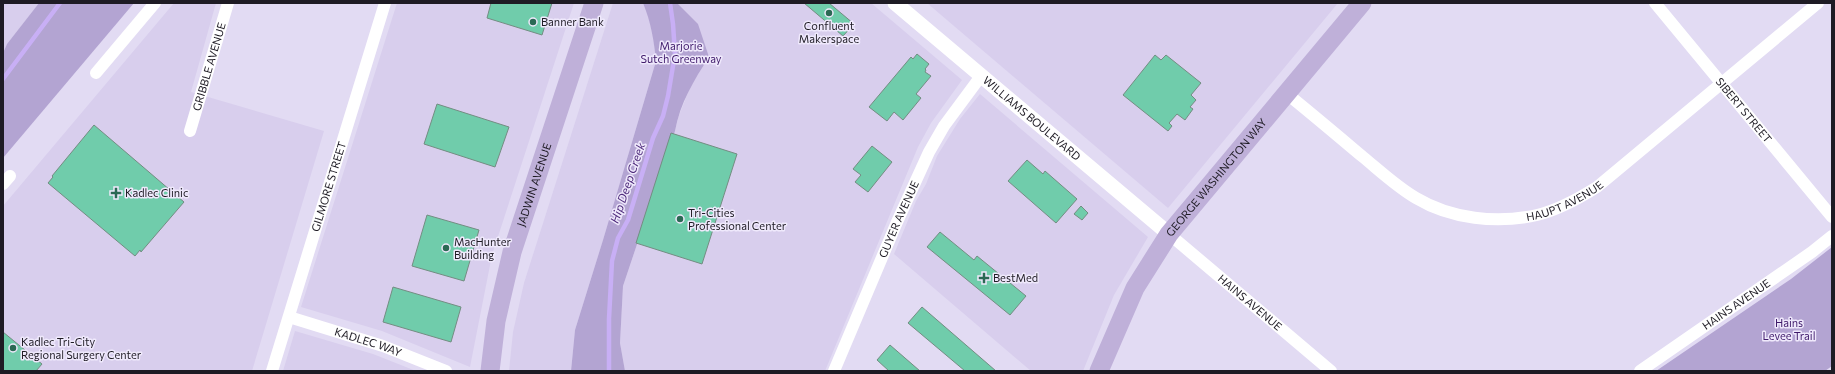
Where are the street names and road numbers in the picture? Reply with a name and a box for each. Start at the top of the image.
street label: GRIBBLE AVENUE [189,21,228,112]
street label: WILLIAMS BOULEVARD [981,73,1084,163]
street label: SIBERT STREET [1713,75,1775,145]
street label: GEORGE WASHINGTON WAY [1163,115,1269,239]
street label: GILMORE STREET [308,140,348,233]
street label: JADWIN AVENUE [514,141,553,228]
street label: GUYER AVENUE [876,178,921,260]
street label: HAUPT AVENUE [1525,178,1605,223]
street label: HAINS AVENUE [1216,271,1285,333]
street label: HAINS AVENUE [1700,276,1772,332]
street label: KADLEC WAY [333,324,404,359]

